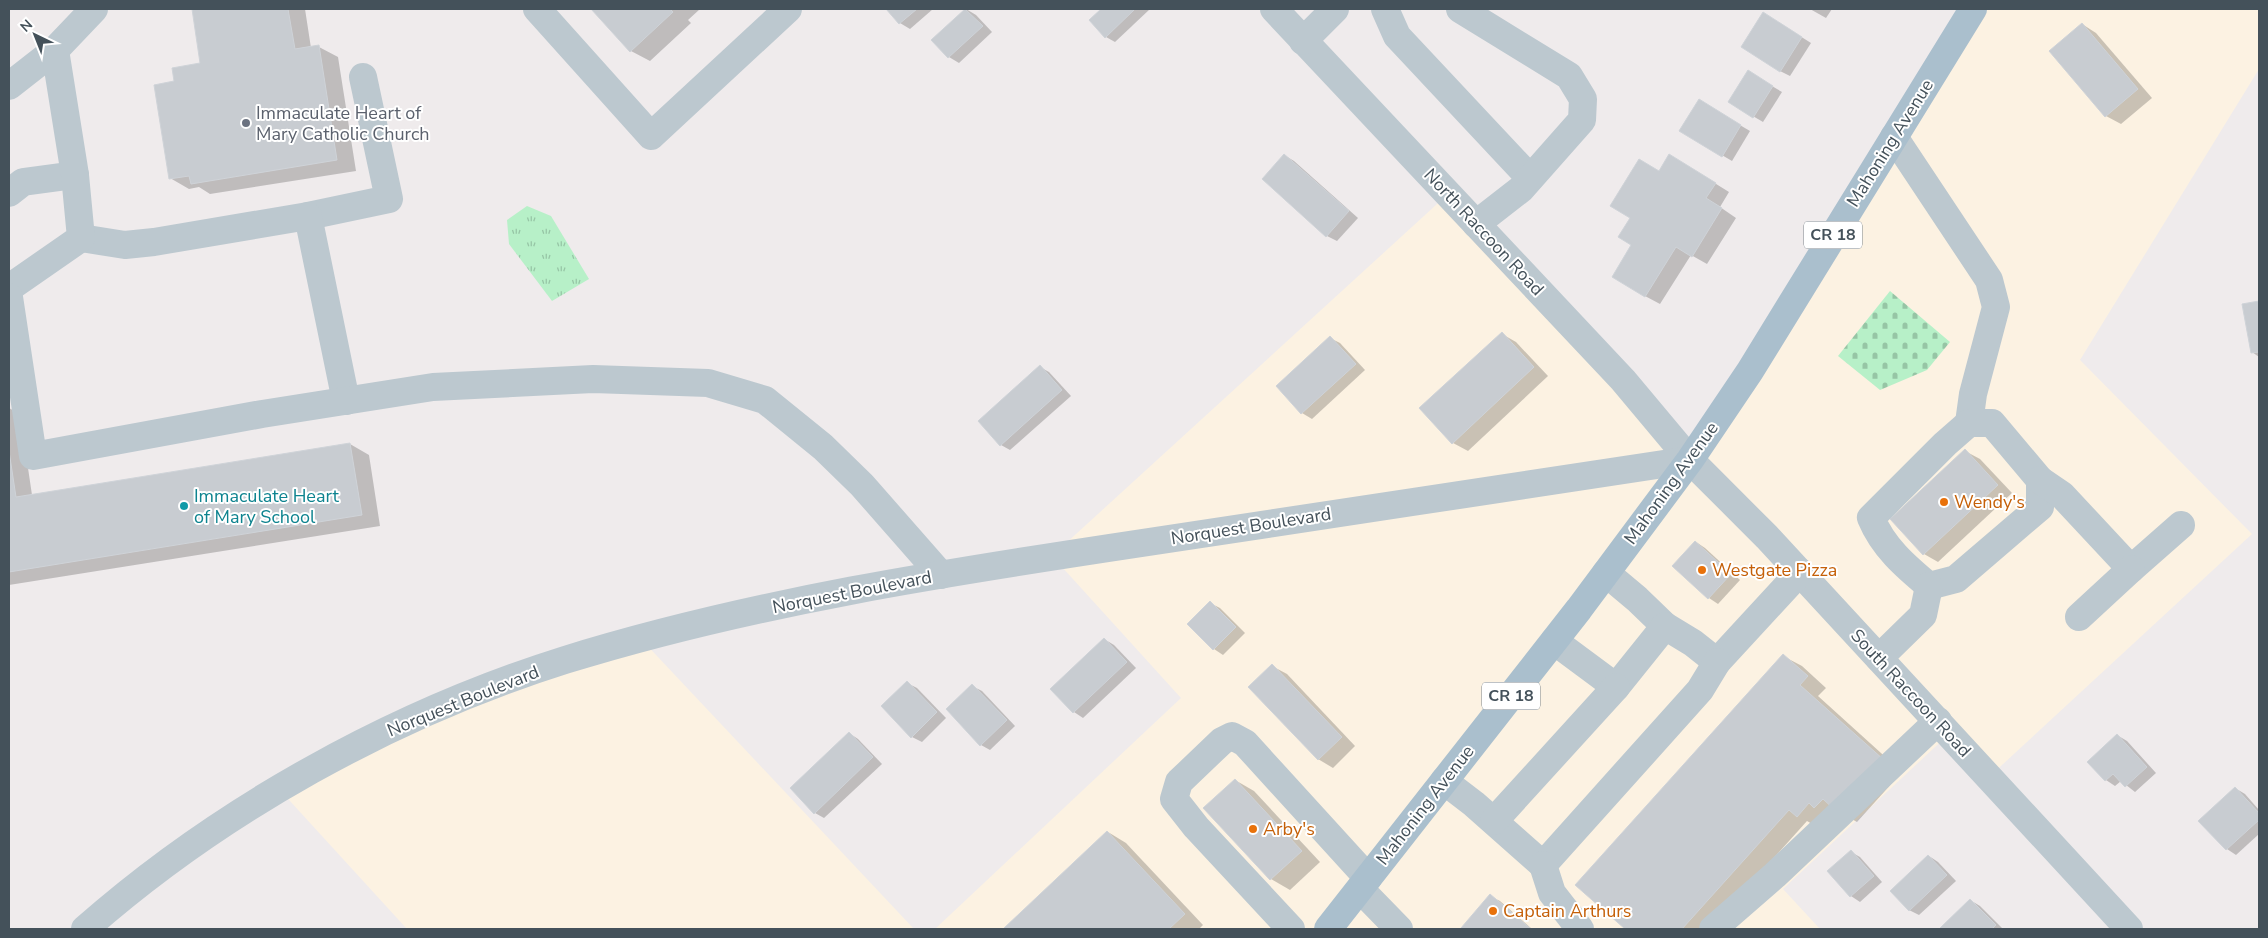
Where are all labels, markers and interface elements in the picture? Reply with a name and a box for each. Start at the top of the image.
north arrow [10,10,60,60]
text: N [16,15,37,36]
street label: Mahoning Avenue [1841,75,1939,211]
place label: Immaculate Heart of Mary Catholic Church [256,101,429,146]
marker: Immaculate Heart of Mary Catholic Church [240,117,252,129]
street label: North Raccoon Road [1419,163,1549,301]
road number: CR 18 [1804,222,1862,248]
street label: Mahoning Avenue [1618,417,1724,549]
place label: Immaculate Heart of Mary School [194,484,339,529]
place label: Wendy's [1954,490,2025,514]
marker: Wendy's [1938,496,1950,508]
marker: Immaculate Heart of Mary School [178,500,190,512]
street label: Norquest Boulevard [1169,501,1333,551]
place label: Westgate Pizza [1712,558,1837,582]
marker: Westgate Pizza [1696,564,1708,576]
street label: Norquest Boulevard [770,565,934,619]
street label: South Raccoon Road [1845,624,1977,762]
street label: Norquest Boulevard [384,660,542,742]
road number: CR 18 [1482,682,1540,709]
street label: Mahoning Avenue [1371,740,1479,870]
place label: Arby's [1263,817,1315,841]
marker: Arby's [1247,823,1259,835]
place label: Captain Arthurs [1503,899,1631,923]
marker: Captain Arthurs [1487,905,1499,917]

